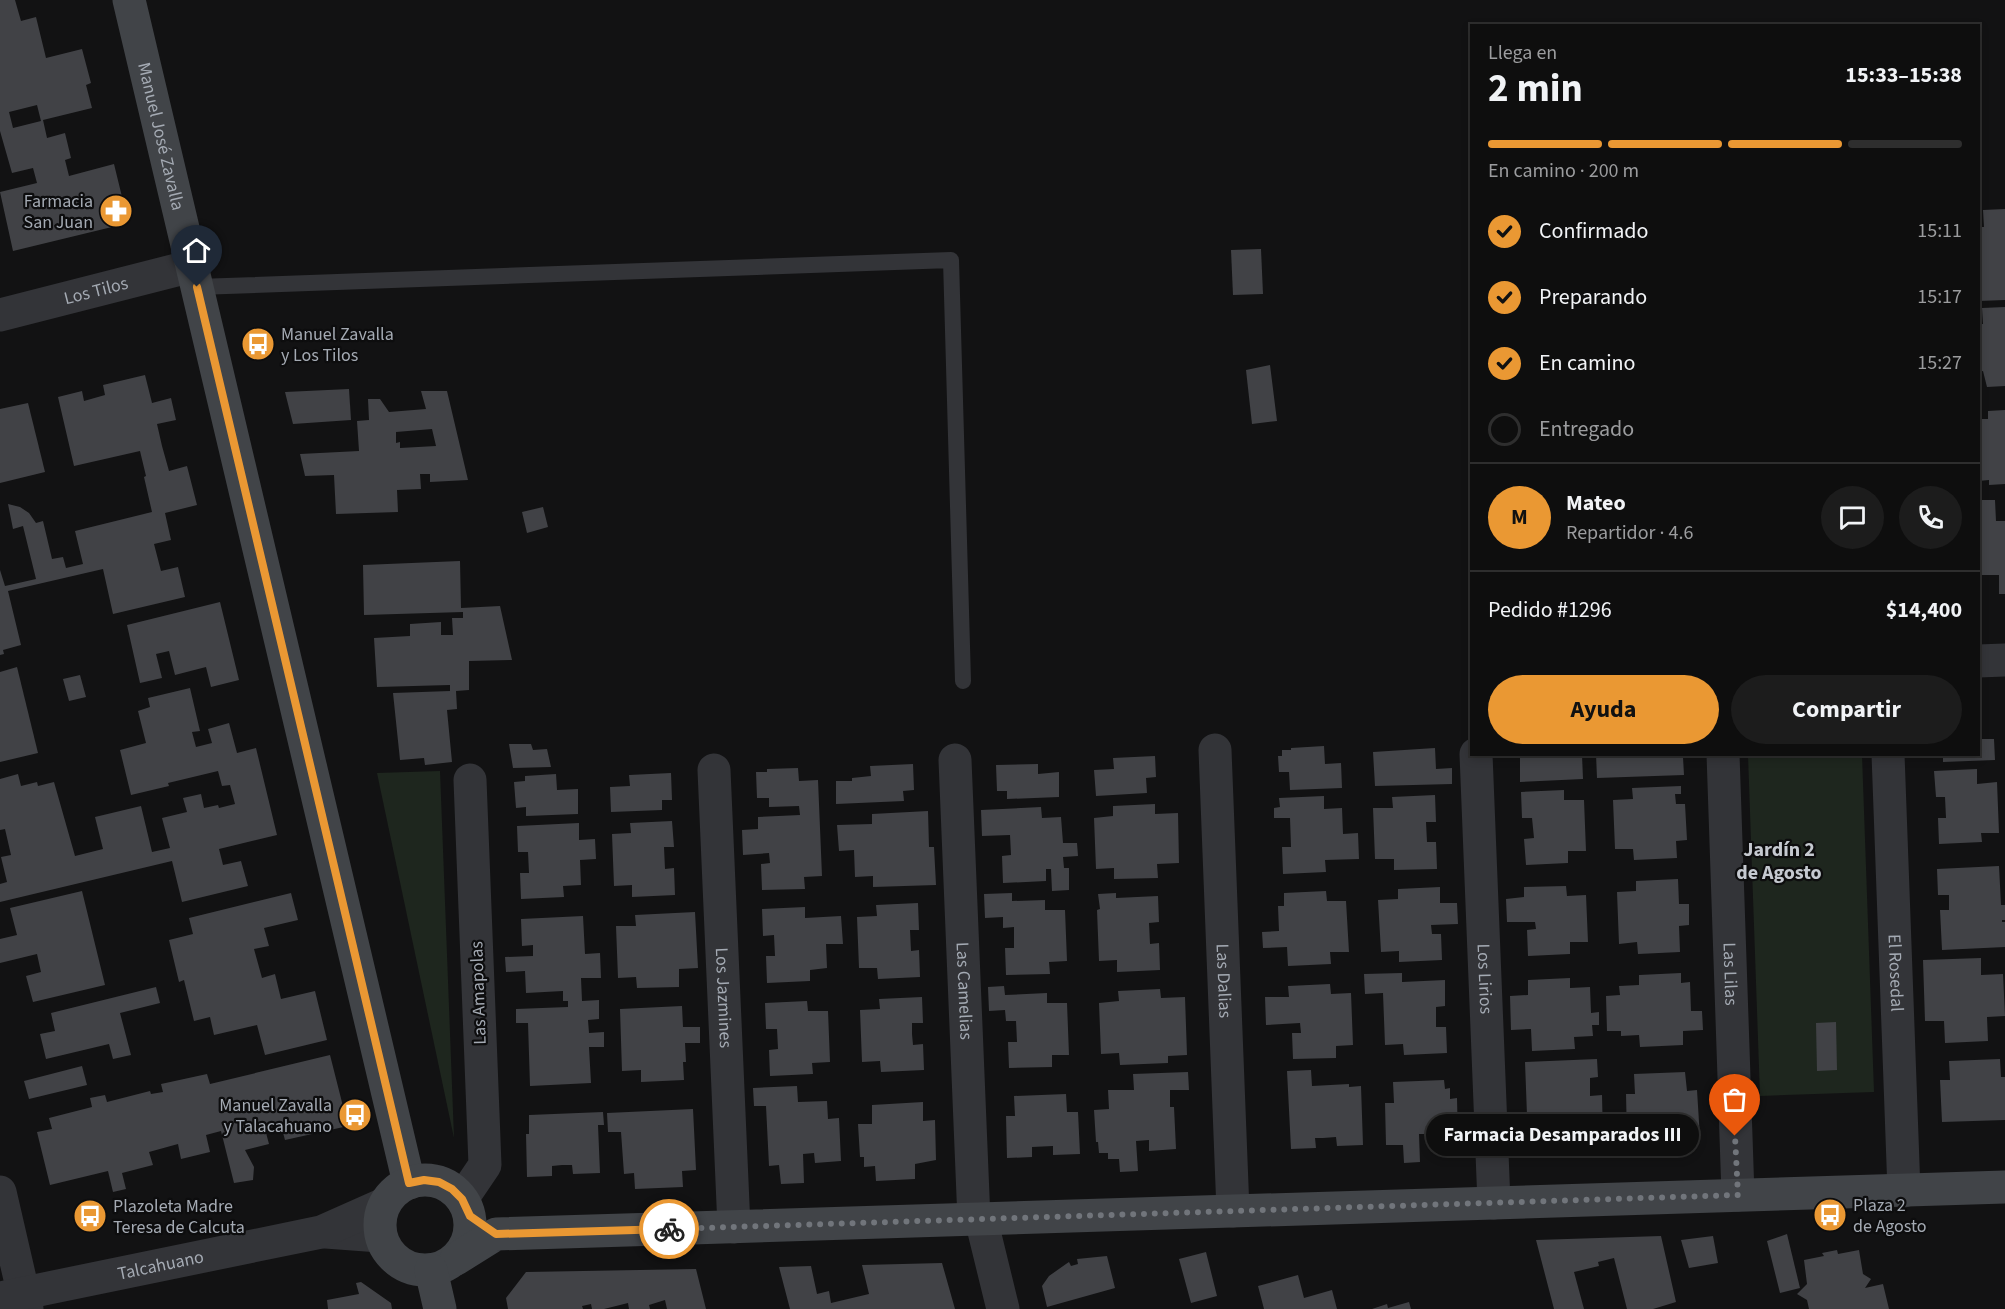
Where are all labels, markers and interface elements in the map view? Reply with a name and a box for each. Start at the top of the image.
text: Llega en [1488,39,1557,67]
text: 15:33–15:38 [1845,59,1962,91]
street label: Manuel José Zavalla [131,60,190,213]
text: 2 min [1488,61,1583,117]
text: En camino · 200 m [1488,157,1639,185]
place label: Farmacia San Juan [24,189,93,235]
pharmacy icon: Farmacia San Juan [98,193,134,229]
icon: check [1488,215,1521,248]
text: Confirmado [1539,215,1648,247]
text: 15:11 [1917,217,1962,245]
pin [171,225,222,287]
icon: home [180,234,213,267]
street label: Los Tilos [61,271,131,311]
icon: check [1488,281,1521,314]
text: Preparando [1539,281,1647,313]
text: 15:17 [1917,283,1962,311]
place label: Manuel Zavalla y Los Tilos [281,322,394,368]
bus stop icon: Manuel Zavalla y Los Tilos [240,326,276,362]
icon: check [1488,347,1521,380]
text: En camino [1539,347,1636,379]
text: 15:27 [1917,349,1962,377]
text: Entregado [1539,413,1634,445]
button: chat [1821,486,1884,549]
button: phone [1899,486,1962,549]
text: Mateo [1566,487,1626,519]
text: M [1511,501,1528,533]
text: Repartidor · 4.6 [1566,519,1693,547]
text: Pedido #1296 [1488,594,1612,626]
text: $14,400 [1886,594,1962,626]
button: Ayuda [1488,675,1719,744]
button: Compartir [1731,675,1962,744]
district label: Jardín 2 de Agosto [1736,836,1822,887]
street label: El Rosedal [1882,934,1909,1012]
street label: Las Amapolas [464,941,493,1045]
street label: Las Camelias [950,941,979,1040]
street label: Las Lilas [1716,942,1744,1006]
street label: Las Dalias [1210,943,1237,1019]
street label: Los Lirios [1471,943,1498,1015]
street label: Los Jazmines [709,947,738,1049]
pin [1709,1074,1760,1136]
icon: bag [1718,1083,1751,1116]
place label: Manuel Zavalla y Talacahuano [219,1093,332,1139]
bus stop icon: Manuel Zavalla y Talacahuano [337,1097,373,1133]
callout: Farmacia Desamparados III [1426,1115,1699,1157]
text: Farmacia Desamparados III [1443,1121,1682,1149]
place label: Plaza 2 de Agosto [1853,1193,1927,1239]
place label: Plazoleta Madre Teresa de Calcuta [113,1194,245,1240]
bus stop icon: Plaza 2 de Agosto [1812,1197,1848,1233]
bus stop icon: Plazoleta Madre Teresa de Calcuta [72,1198,108,1234]
courier [639,1199,699,1259]
icon: bike [653,1213,686,1246]
street label: Talcahuano [115,1244,206,1287]

